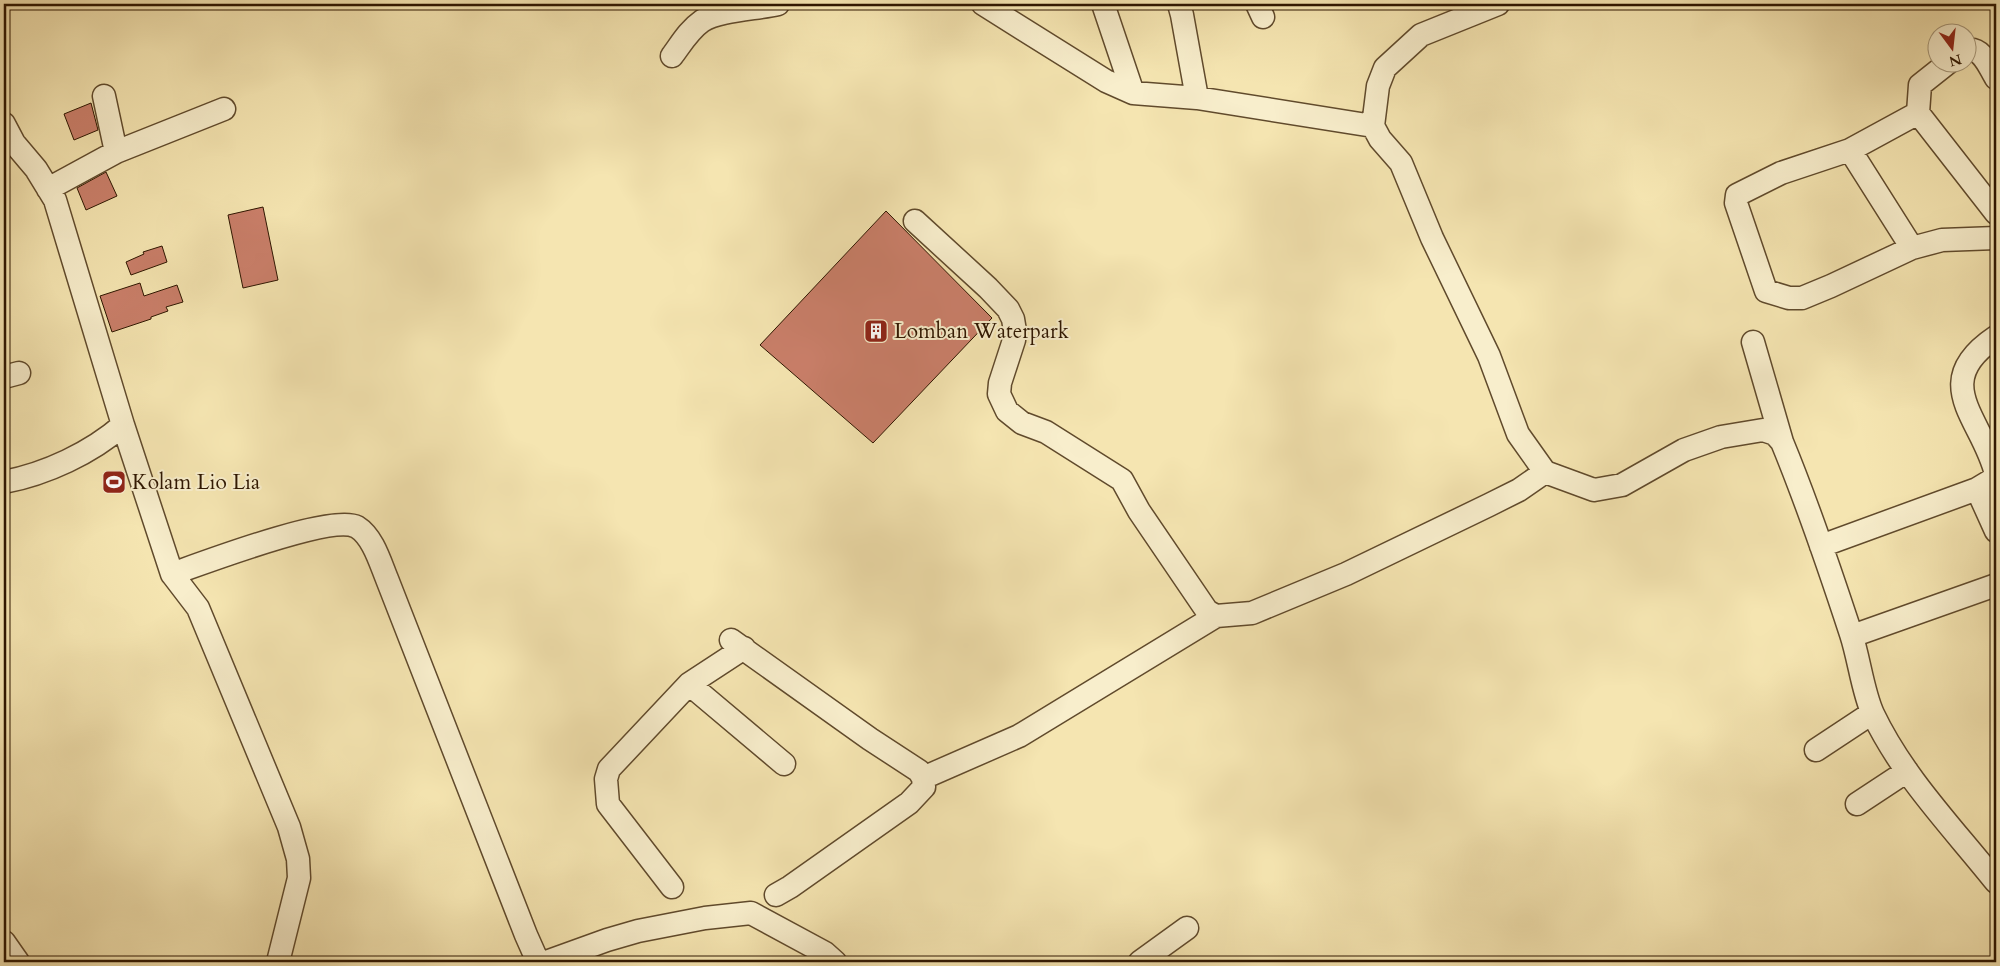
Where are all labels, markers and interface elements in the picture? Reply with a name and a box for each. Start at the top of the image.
north arrow [1928,22,1978,72]
text: N [1947,49,1964,71]
place label: Lomban Waterpark [894,317,1070,346]
building icon: Lomban Waterpark [863,318,889,344]
place label: Kolam Lio Lia [132,468,260,497]
sports icon: Kolam Lio Lia [101,469,127,495]

